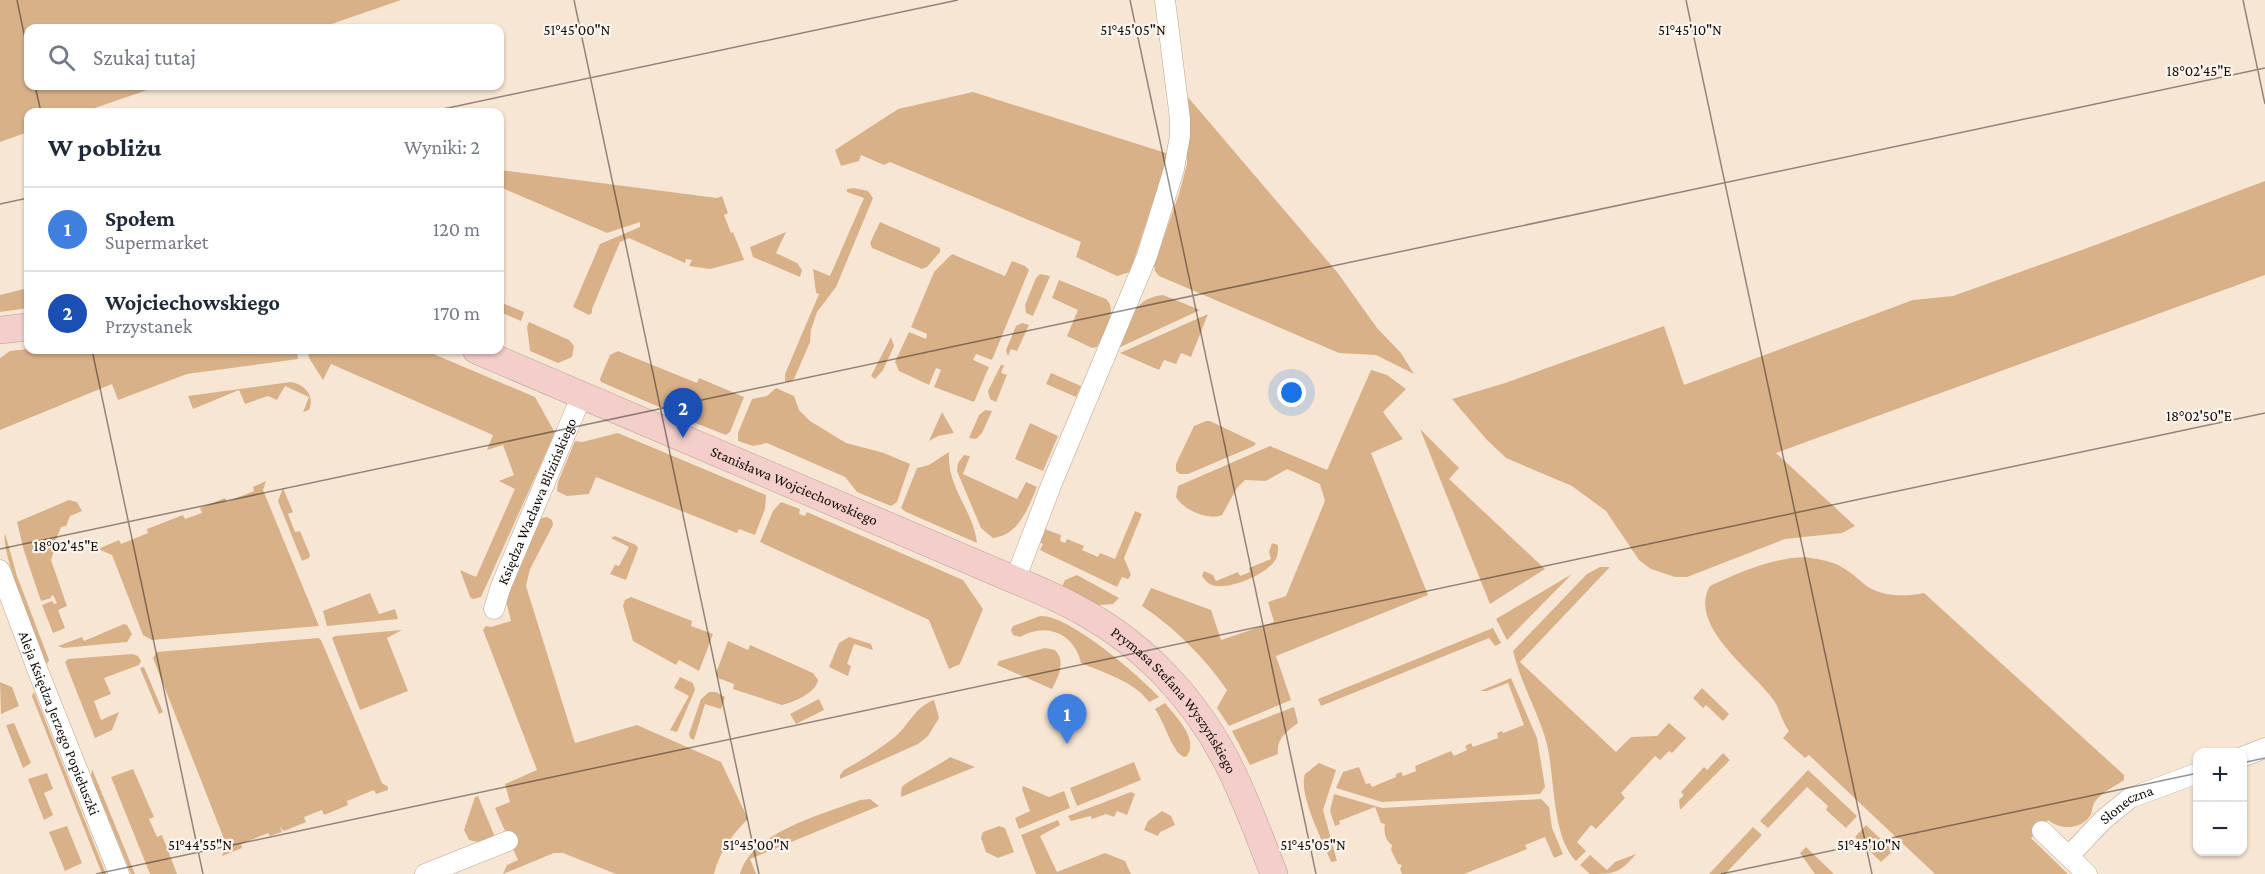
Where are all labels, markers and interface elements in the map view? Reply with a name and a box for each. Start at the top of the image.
text: 51°45'00"N [544,22,611,38]
text: 51°45'05"N [1100,22,1166,38]
text: 51°45'10"N [1658,22,1722,38]
search box [24,24,504,90]
icon: search [45,41,78,74]
text: Szukaj tutaj [93,45,196,70]
text: 18°02'45"E [2167,63,2231,79]
text: W pobliżu [48,133,162,162]
text: Wyniki: 2 [404,136,480,158]
text: Społem [105,206,175,231]
text: 1 [64,218,71,240]
text: 120 m [433,218,480,240]
text: Supermarket [105,231,208,253]
text: Wojciechowskiego [105,290,280,315]
text: 2 [62,302,73,324]
text: 170 m [433,302,480,324]
text: Przystanek [105,315,192,337]
your location [1277,378,1306,407]
pin: 2 [664,388,702,438]
text: 18°02'50"E [2166,408,2232,424]
street label: Księdza Wacława Blizińskiego [494,416,579,587]
street label: Stanisława Wojciechowskiego [708,443,880,529]
text: 18°02'45"E [34,538,98,554]
street label: Prymasa Stefana Wyszyńskiego [1108,624,1240,776]
street label: Aleja Księdza Jerzego Popiełuszki [16,629,103,817]
pin: 1 [1048,694,1086,744]
map controls [2193,748,2247,856]
button: + [2193,748,2247,802]
street label: Słoneczna [2096,782,2155,827]
button: − [2193,802,2247,856]
text: 51°44'55"N [168,837,232,853]
text: 51°45'00"N [723,837,790,853]
text: 51°45'05"N [1280,837,1346,853]
text: 51°45'10"N [1837,837,1901,853]

